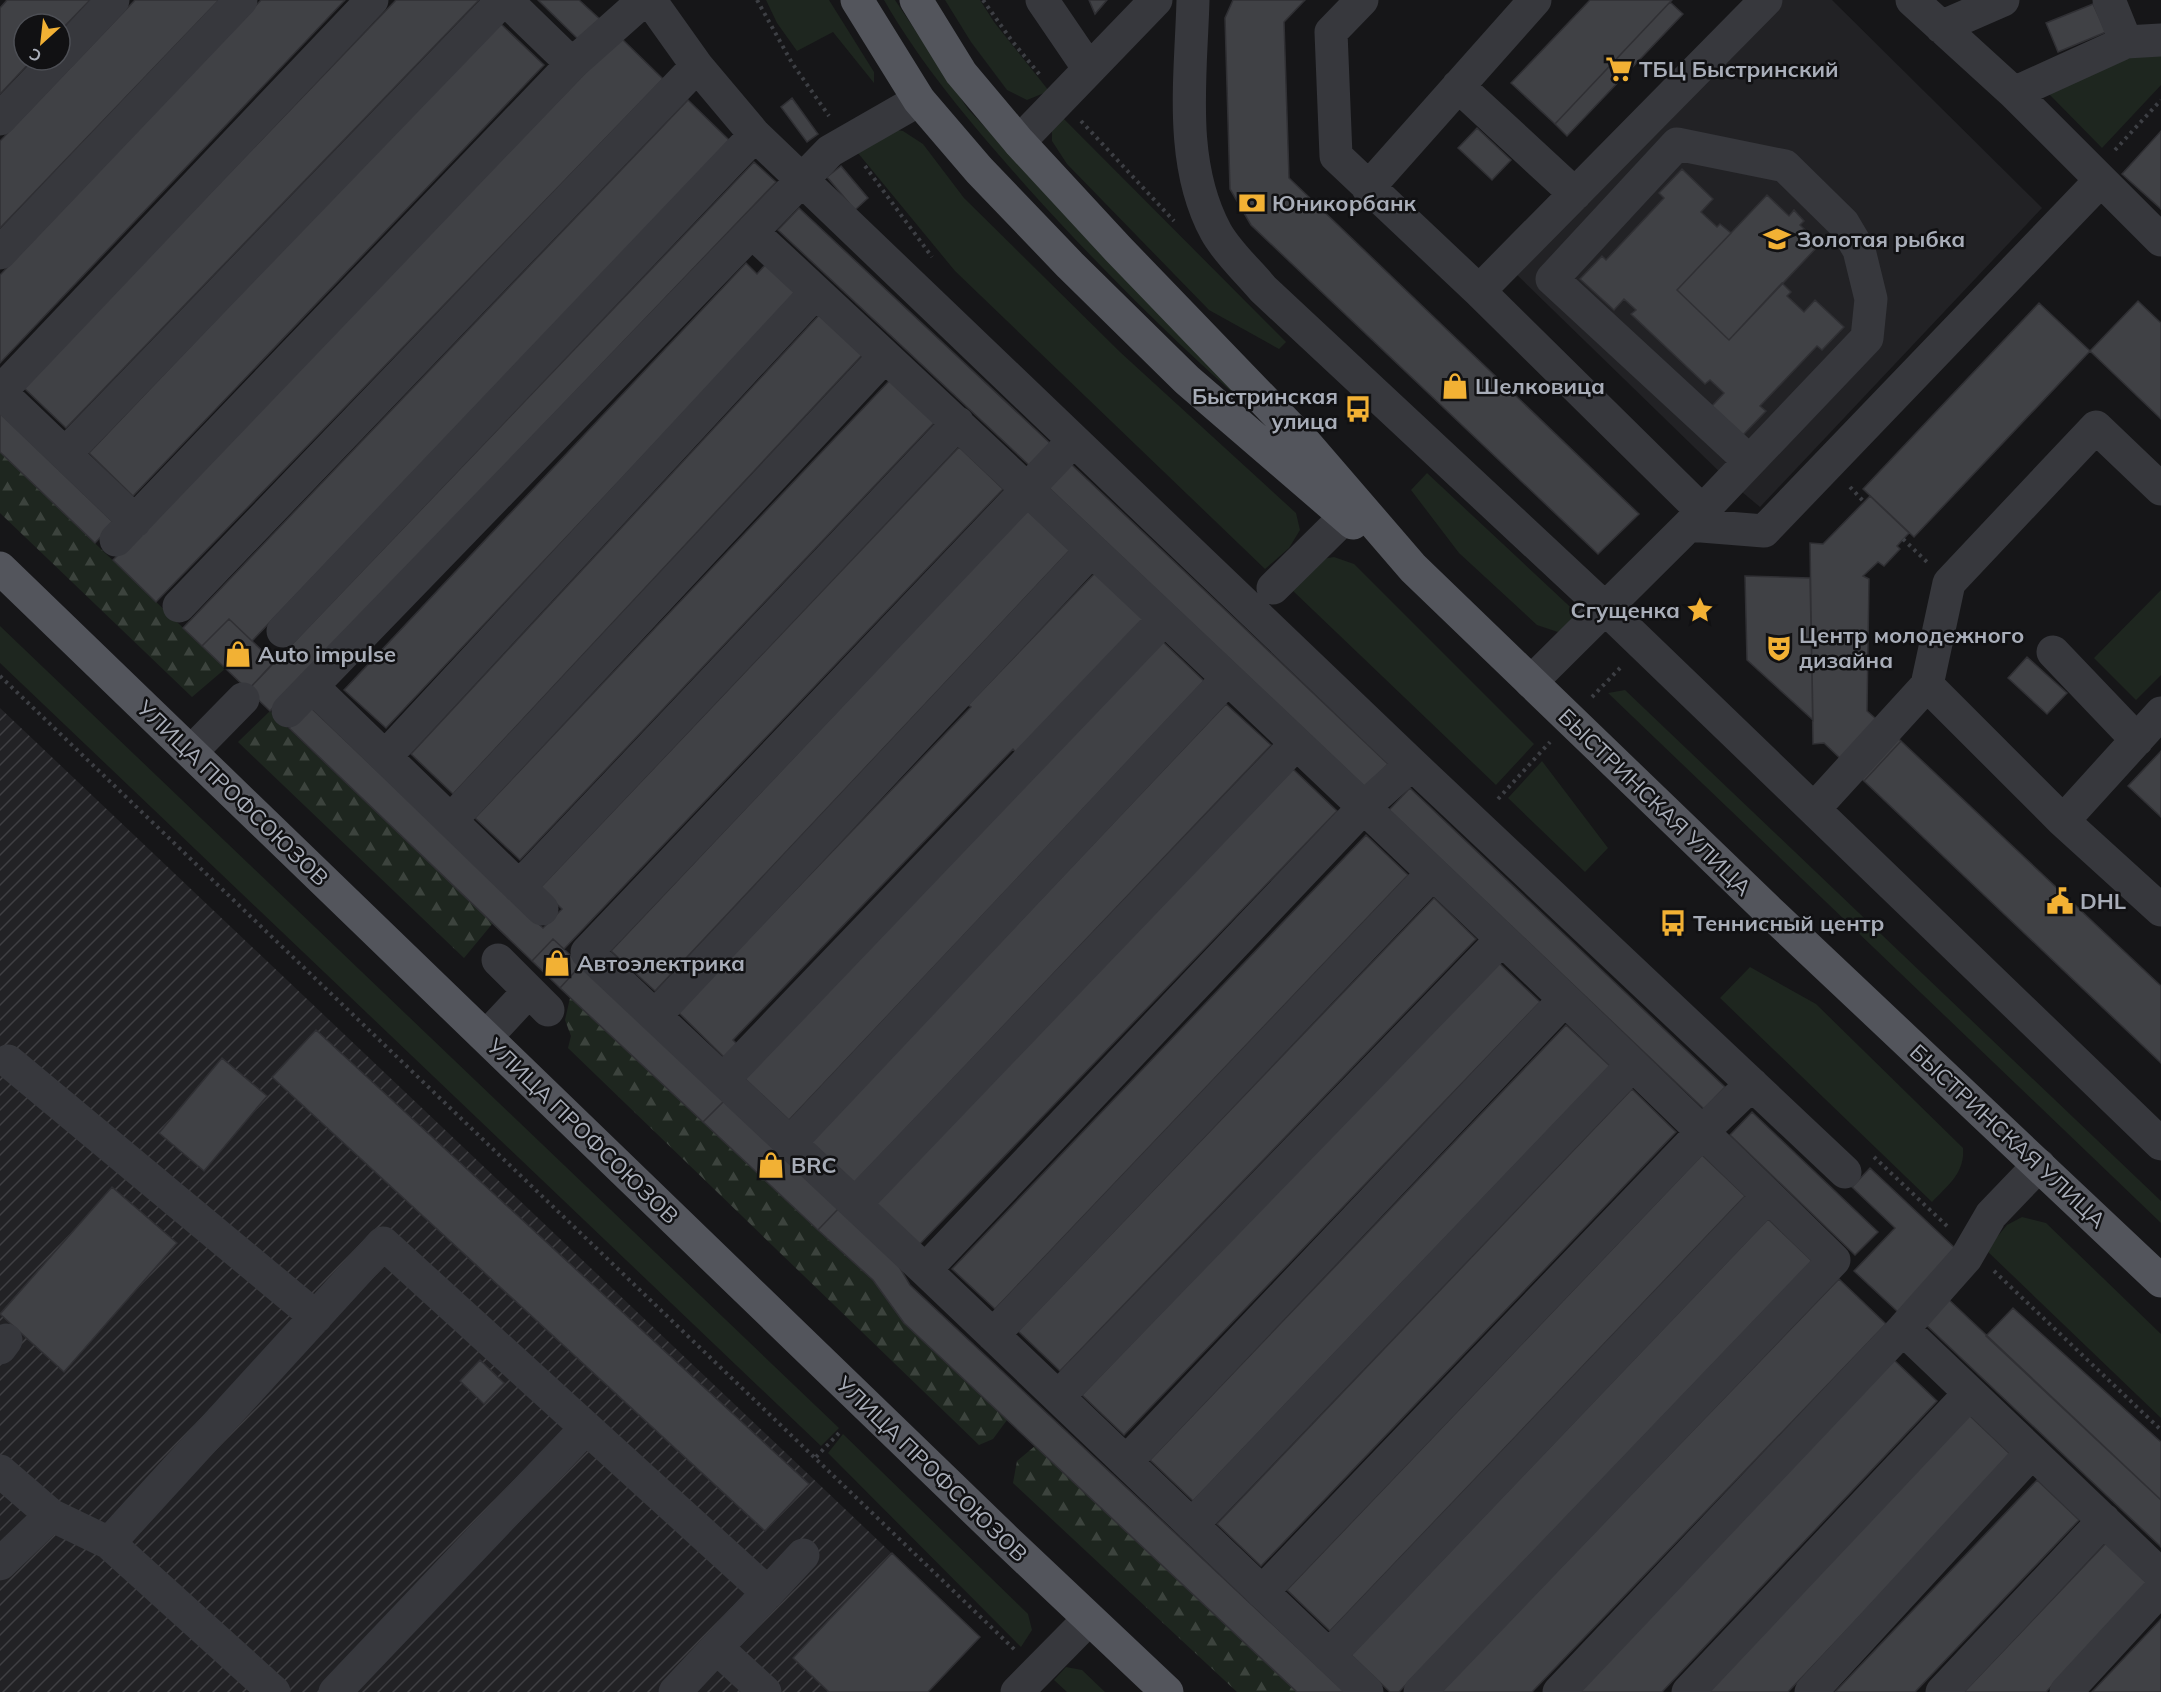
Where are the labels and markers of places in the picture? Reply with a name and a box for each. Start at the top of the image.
supermarket icon: ТБЦ Быстринский [1604,54,1634,84]
place label: ТБЦ Быстринский [1639,55,1839,83]
bank icon: Юникорбанк [1237,188,1267,218]
place label: Юникорбанк [1272,189,1416,217]
school or university icon: Золотая рыбка [1762,224,1792,254]
place label: Золотая рыбка [1797,225,1965,253]
shop icon: Шелковица [1440,371,1470,401]
place label: Шелковица [1475,372,1605,400]
place label: Быстринская улица [1192,382,1338,435]
bus stop icon: Быстринская улица [1343,394,1373,424]
place icon: Сгущенка [1685,595,1715,625]
place label: Сгущенка [1571,596,1680,624]
place label: Центр молодежного дизайна [1799,621,2024,674]
theatre icon: Центр молодежного дизайна [1764,633,1794,663]
shop icon: Auto impulse [223,639,253,669]
place label: Auto impulse [258,640,396,668]
public building icon: DHL [2045,886,2075,916]
place label: DHL [2080,887,2126,915]
bus stop icon: Теннисный центр [1658,908,1688,938]
place label: Теннисный центр [1693,909,1884,937]
shop icon: Автоэлектрика [542,948,572,978]
place label: Автоэлектрика [577,949,745,977]
shop icon: BRC [756,1150,786,1180]
place label: BRC [791,1151,837,1179]

